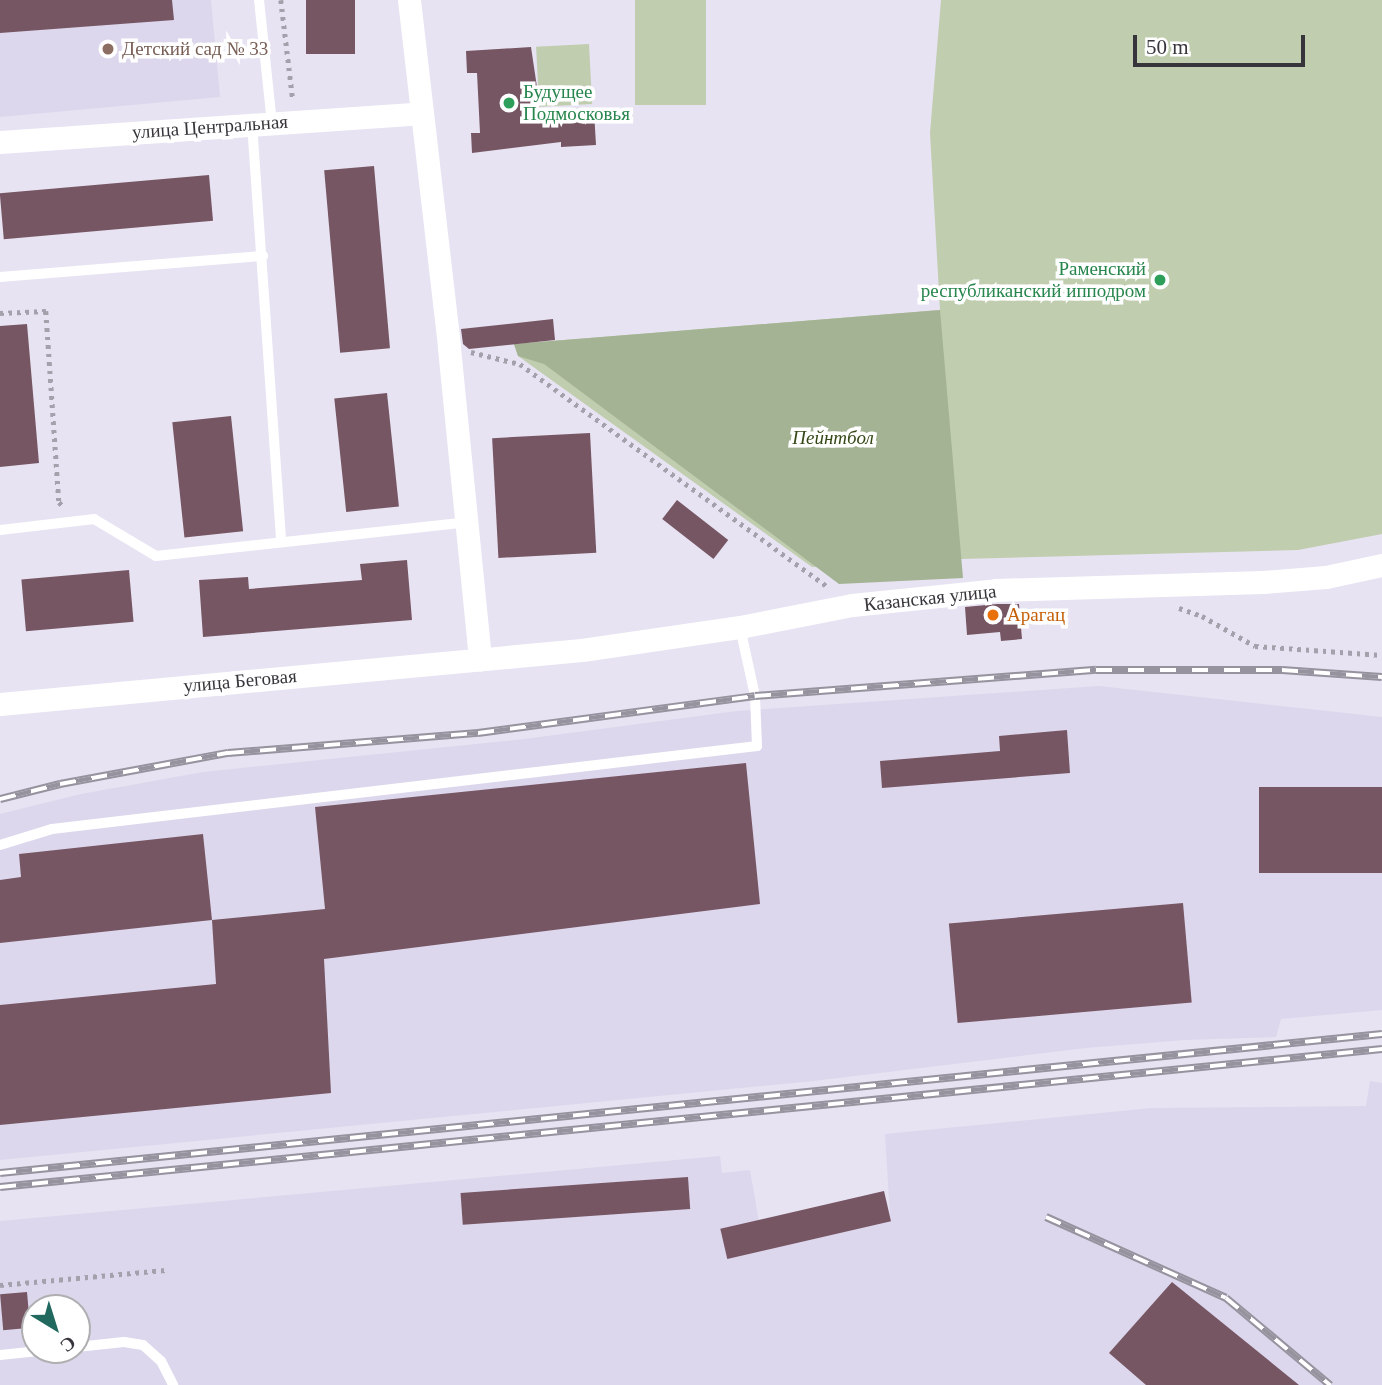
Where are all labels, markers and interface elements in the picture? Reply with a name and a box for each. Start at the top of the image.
scale bar [1137,21,1308,65]
text: 50 m [1146,35,1189,59]
place label: Детский сад № 33 [122,38,268,60]
marker: Детский сад № 33 [100,41,116,57]
place label: Будущее Подмосковья [523,81,630,125]
marker: Будущее Подмосковья [501,95,517,111]
street label: улица Центральная [131,110,289,144]
place label: Раменский республиканский ипподром [921,258,1146,302]
marker: Раменский республиканский ипподром [1152,272,1168,288]
park label: Пейнтбол [792,427,874,449]
street label: Казанская улица [863,580,997,616]
place label: Арагац [1007,604,1065,626]
marker: Арагац [985,607,1001,623]
street label: улица Беговая [182,665,298,697]
north arrow [21,1294,91,1364]
text: С [56,1332,80,1357]

